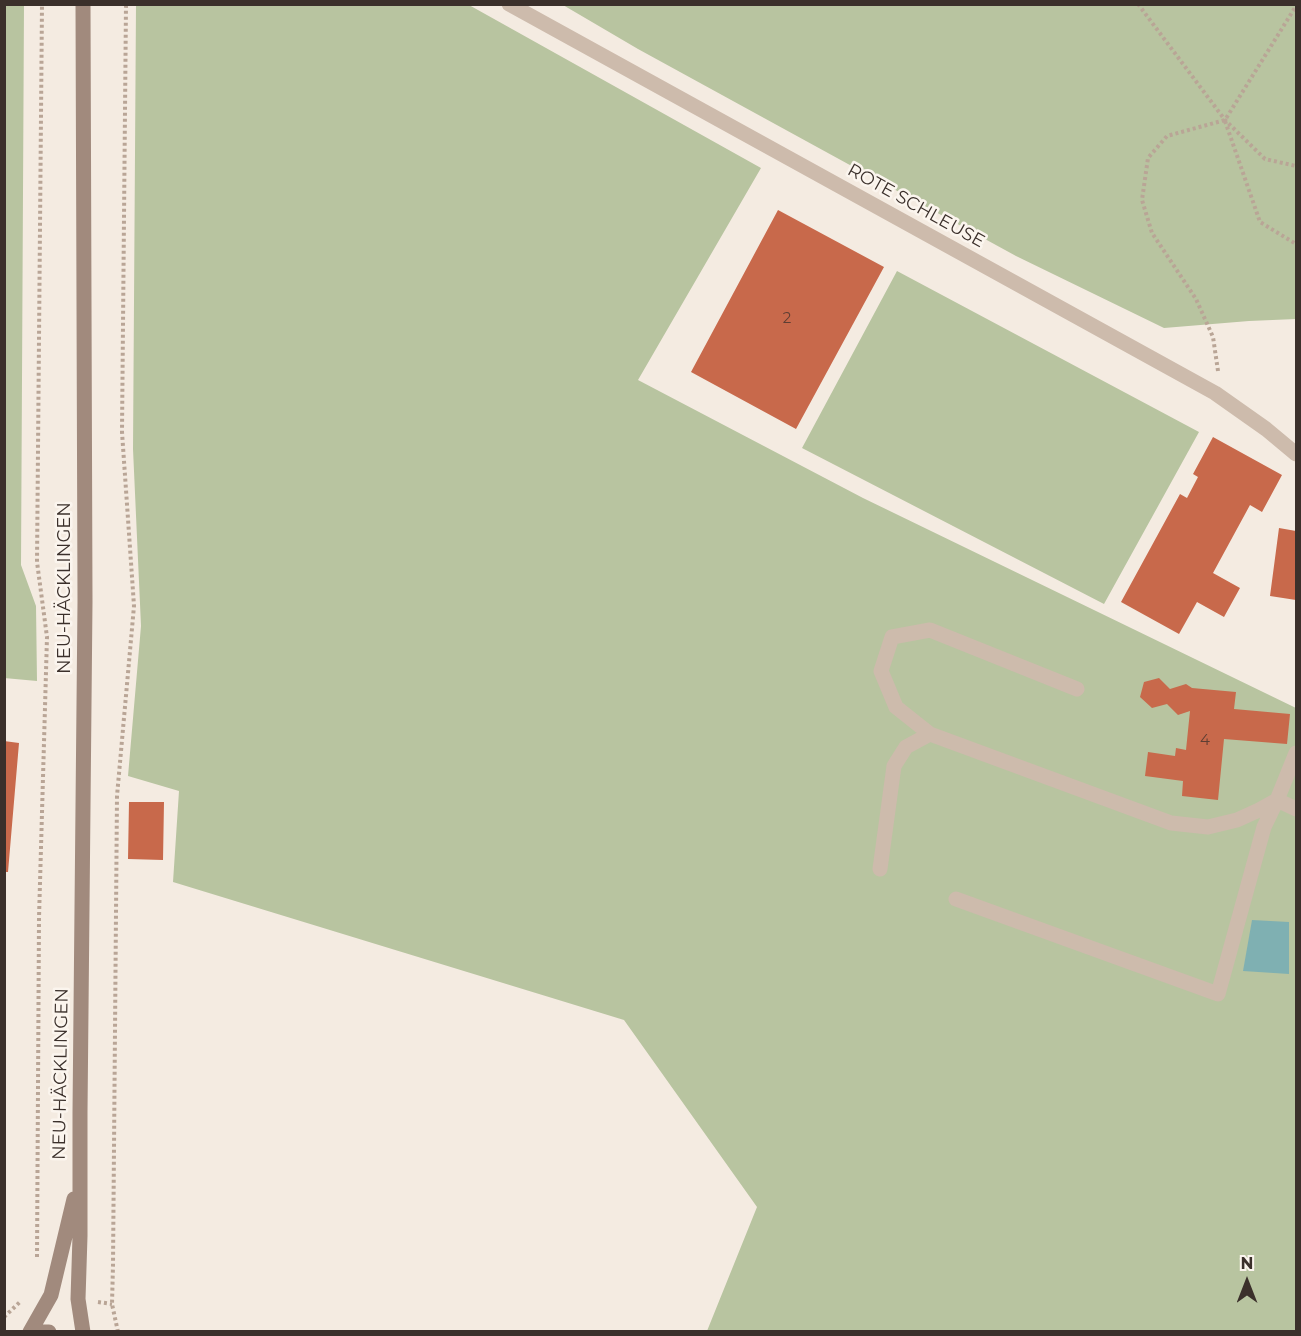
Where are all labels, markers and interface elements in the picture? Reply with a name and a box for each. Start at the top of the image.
street label: ROTE SCHLEUSE [844,159,988,253]
house number: 2 [783,310,791,328]
street label: NEU-HÄCKLINGEN [54,502,76,674]
house number: 4 [1200,732,1210,750]
street label: NEU-HÄCKLINGEN [49,988,73,1160]
north arrow [1217,1252,1277,1312]
text: N [1241,1254,1253,1273]

